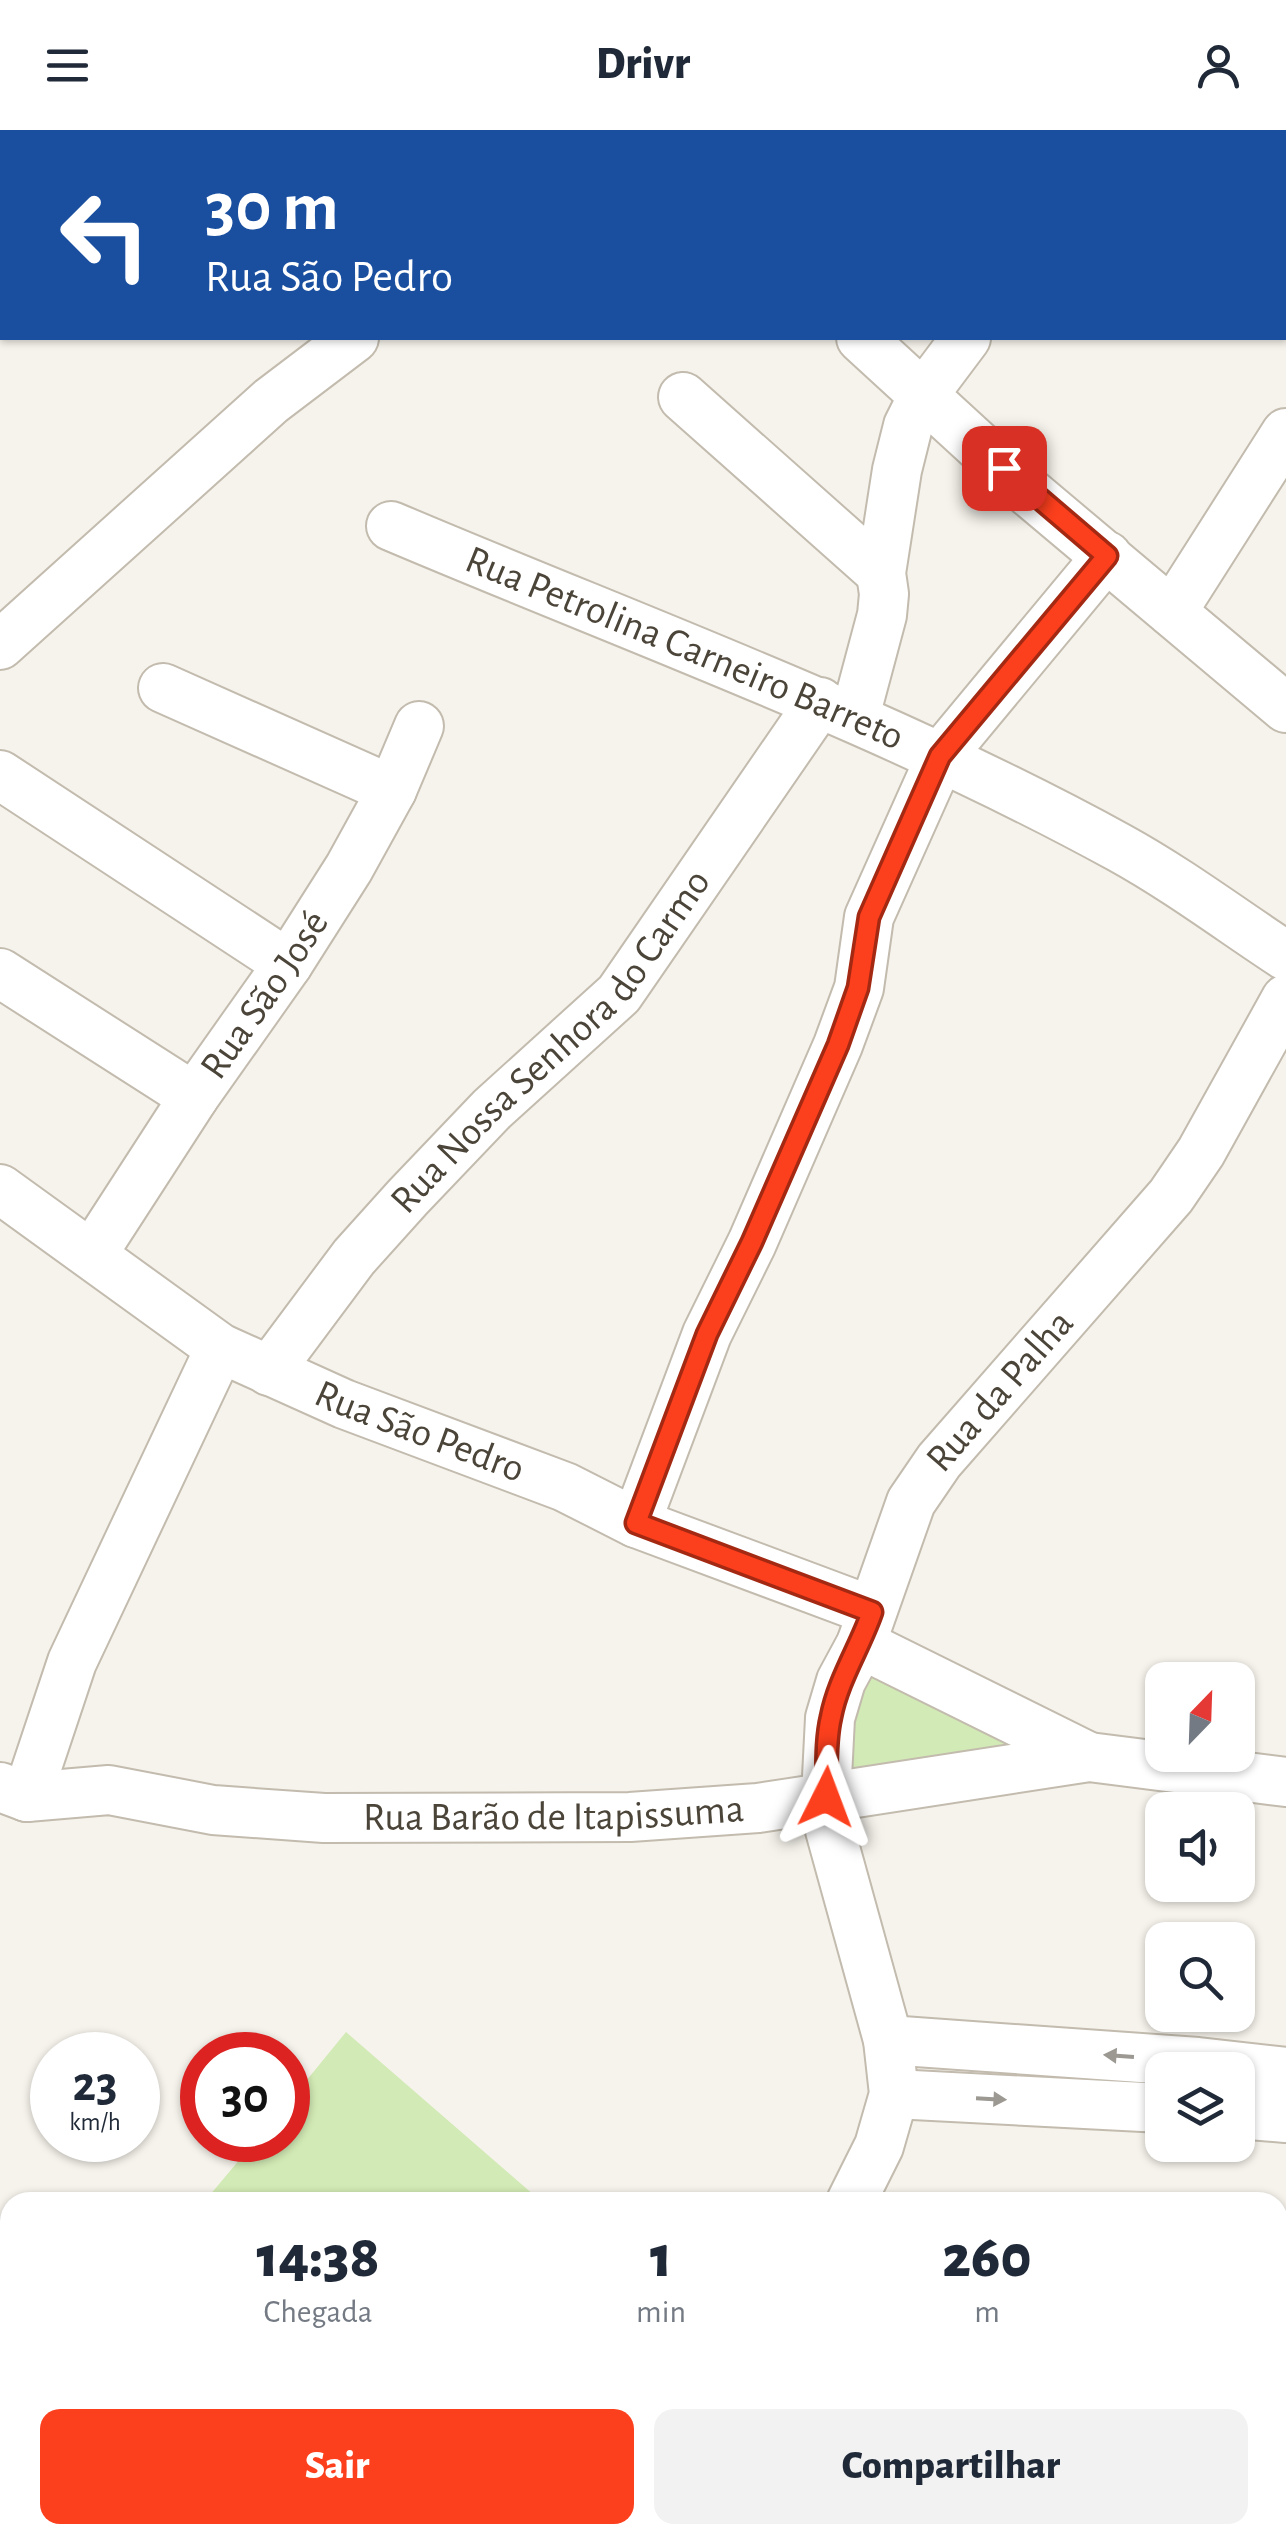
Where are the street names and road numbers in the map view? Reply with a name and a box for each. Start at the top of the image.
street label: Rua Petrolina Carneiro Barreto [460,539,910,758]
street label: Rua Nossa Senhora do Carmo [383,863,718,1221]
street label: Rua São José [193,904,336,1086]
street label: Rua da Palha [919,1303,1081,1480]
street label: Rua São Pedro [309,1374,530,1490]
street label: Rua Barão de Itapissuma [363,1789,745,1838]

